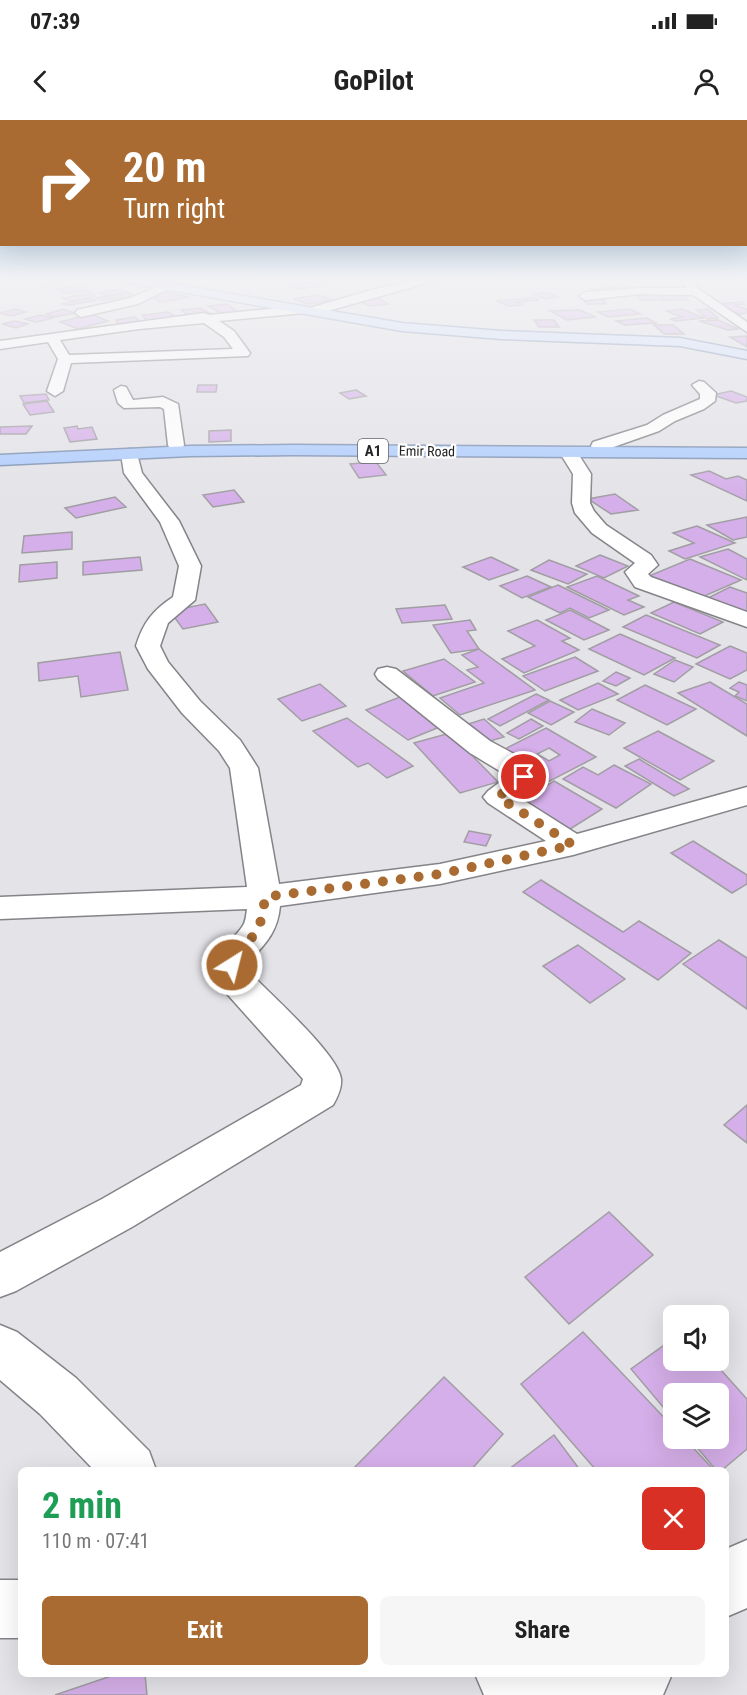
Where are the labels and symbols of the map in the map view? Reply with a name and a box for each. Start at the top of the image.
road number: A1 [358,439,388,463]
street label: Emir Road [399,443,455,459]
pin [498,751,549,802]
position arrow [200,933,264,997]

